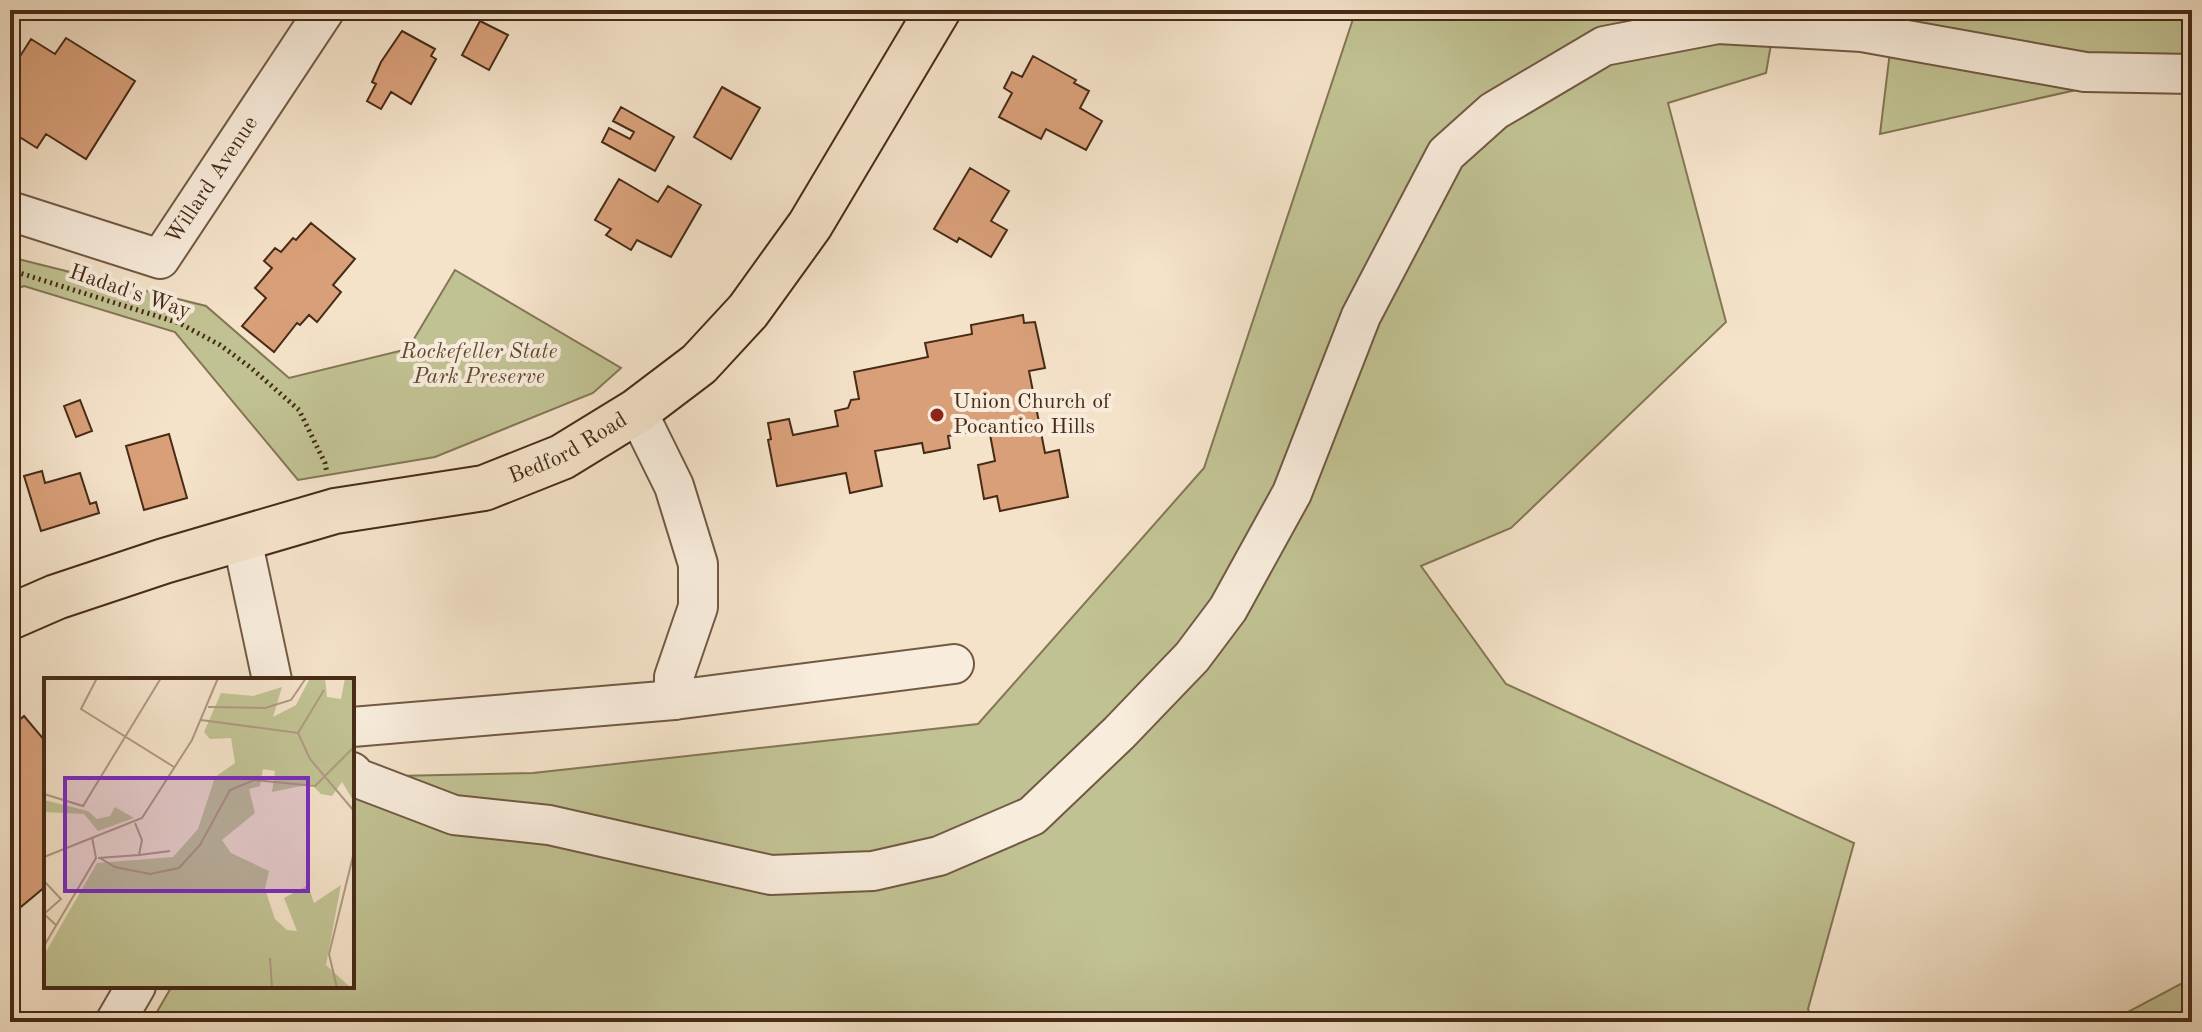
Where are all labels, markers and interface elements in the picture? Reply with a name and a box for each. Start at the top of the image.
street label: Willard Avenue [162,113,262,248]
street label: Hadad's Way [66,261,194,323]
park label: Rockefeller State Park Preserve [399,341,558,388]
place label: Union Church of Pocantico Hills [953,391,1111,438]
marker: Union Church of Pocantico Hills [928,406,946,424]
street label: Bedford Road [506,409,631,488]
inset map [44,678,354,988]

